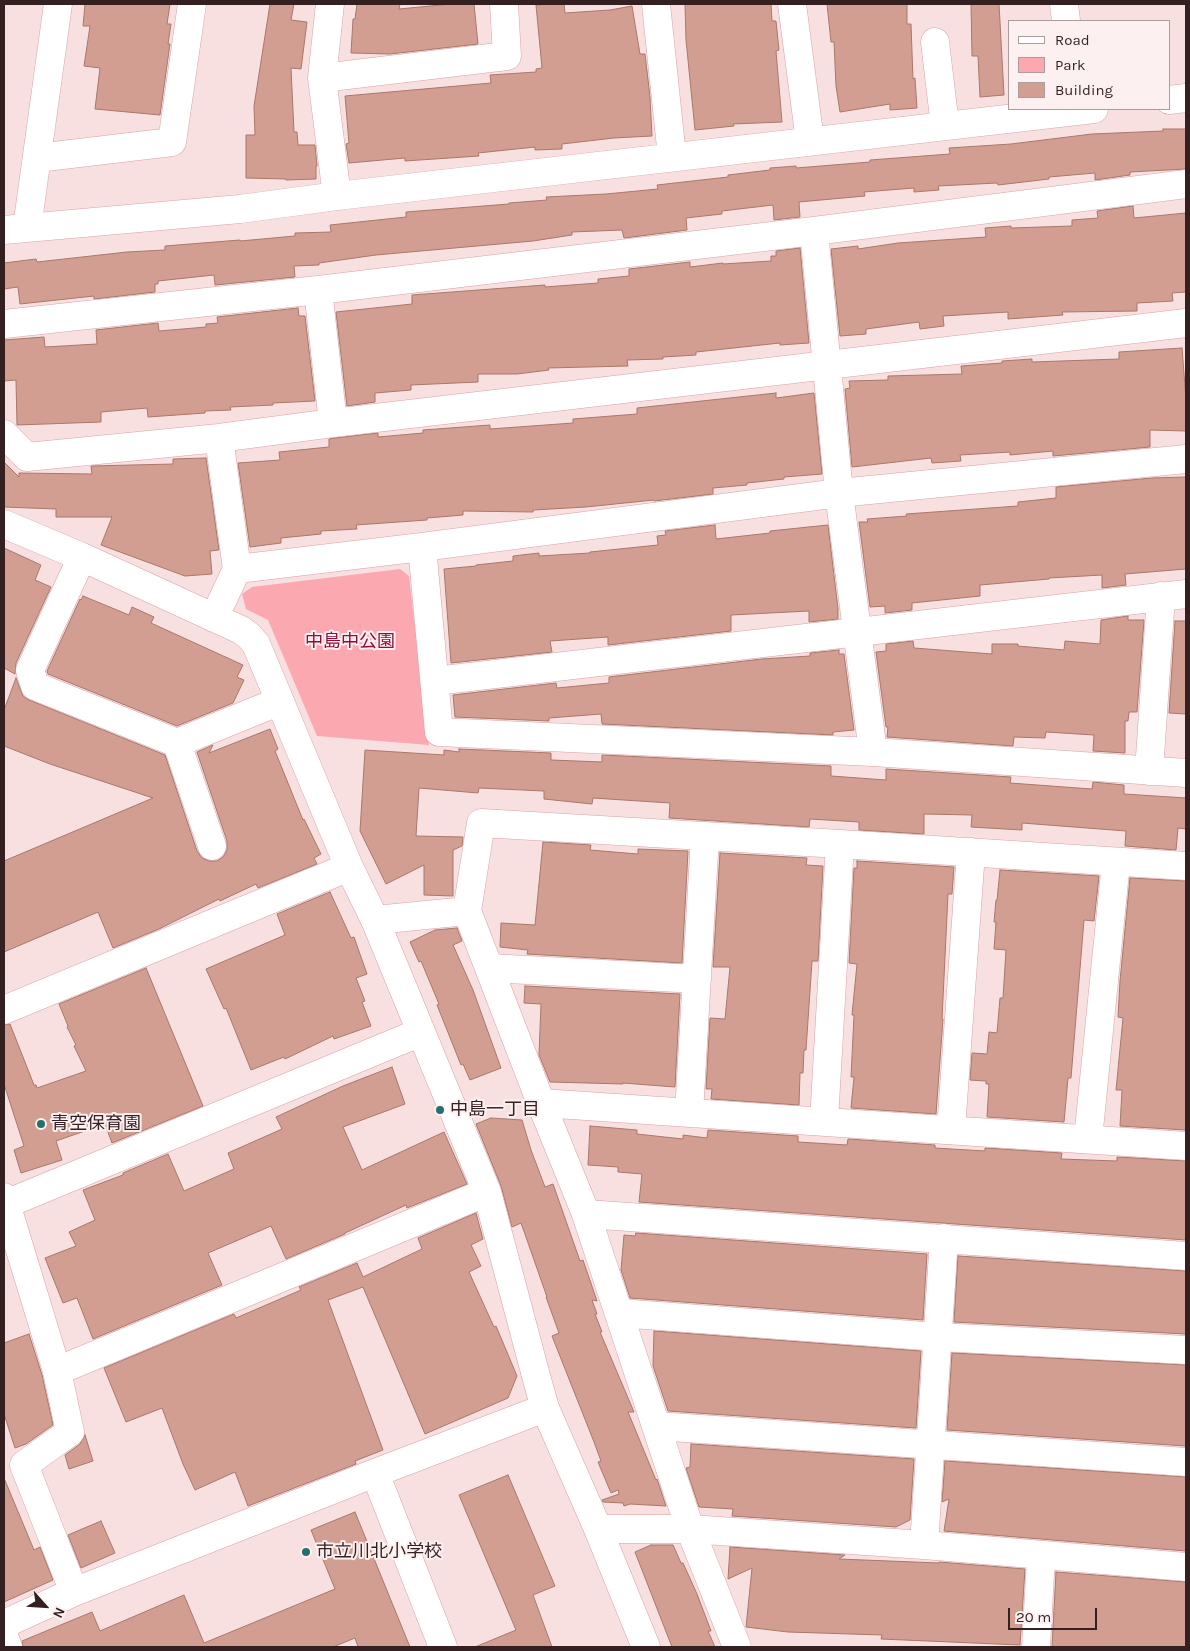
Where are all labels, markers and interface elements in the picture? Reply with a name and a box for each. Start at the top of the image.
legend [1008,20,1170,110]
text: Road [1055,31,1090,49]
text: Park [1055,56,1085,74]
text: Building [1055,81,1113,99]
park label: 中島中公園 [305,631,395,653]
place label: 中島一丁目 [450,1099,540,1121]
marker: 中島一丁目 [434,1104,446,1116]
place label: 青空保育園 [51,1113,141,1135]
marker: 青空保育園 [35,1118,47,1130]
place label: 市立川北小学校 [316,1541,442,1563]
marker: 市立川北小学校 [300,1546,312,1558]
north arrow [20,1581,70,1631]
scale bar [1010,1598,1099,1630]
text: N [49,1605,69,1621]
text: 20 m [1016,1608,1051,1626]

